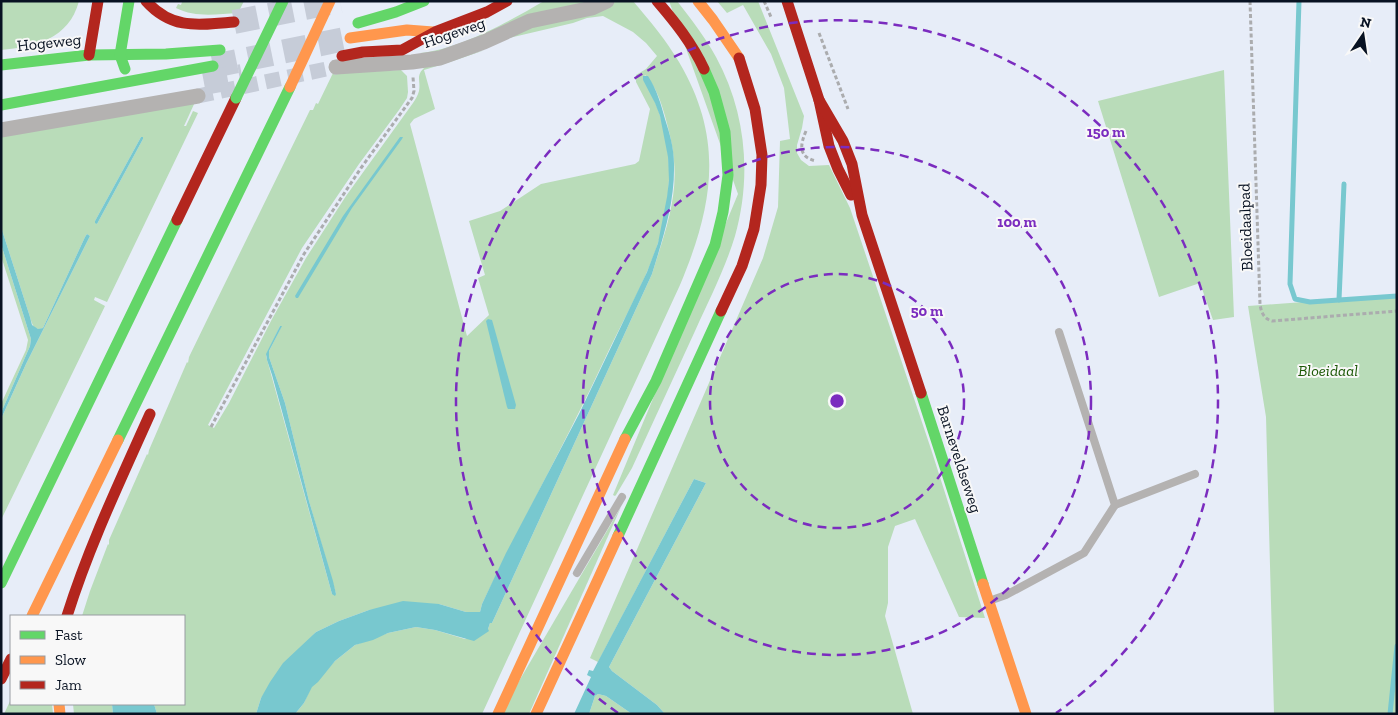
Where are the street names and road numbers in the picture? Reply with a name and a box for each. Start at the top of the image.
street label: Hogeweg [421,13,488,52]
street label: Hogeweg [16,30,82,55]
street label: Bloeidaalpad [1234,183,1257,271]
street label: Barneveldseweg [933,403,986,515]

